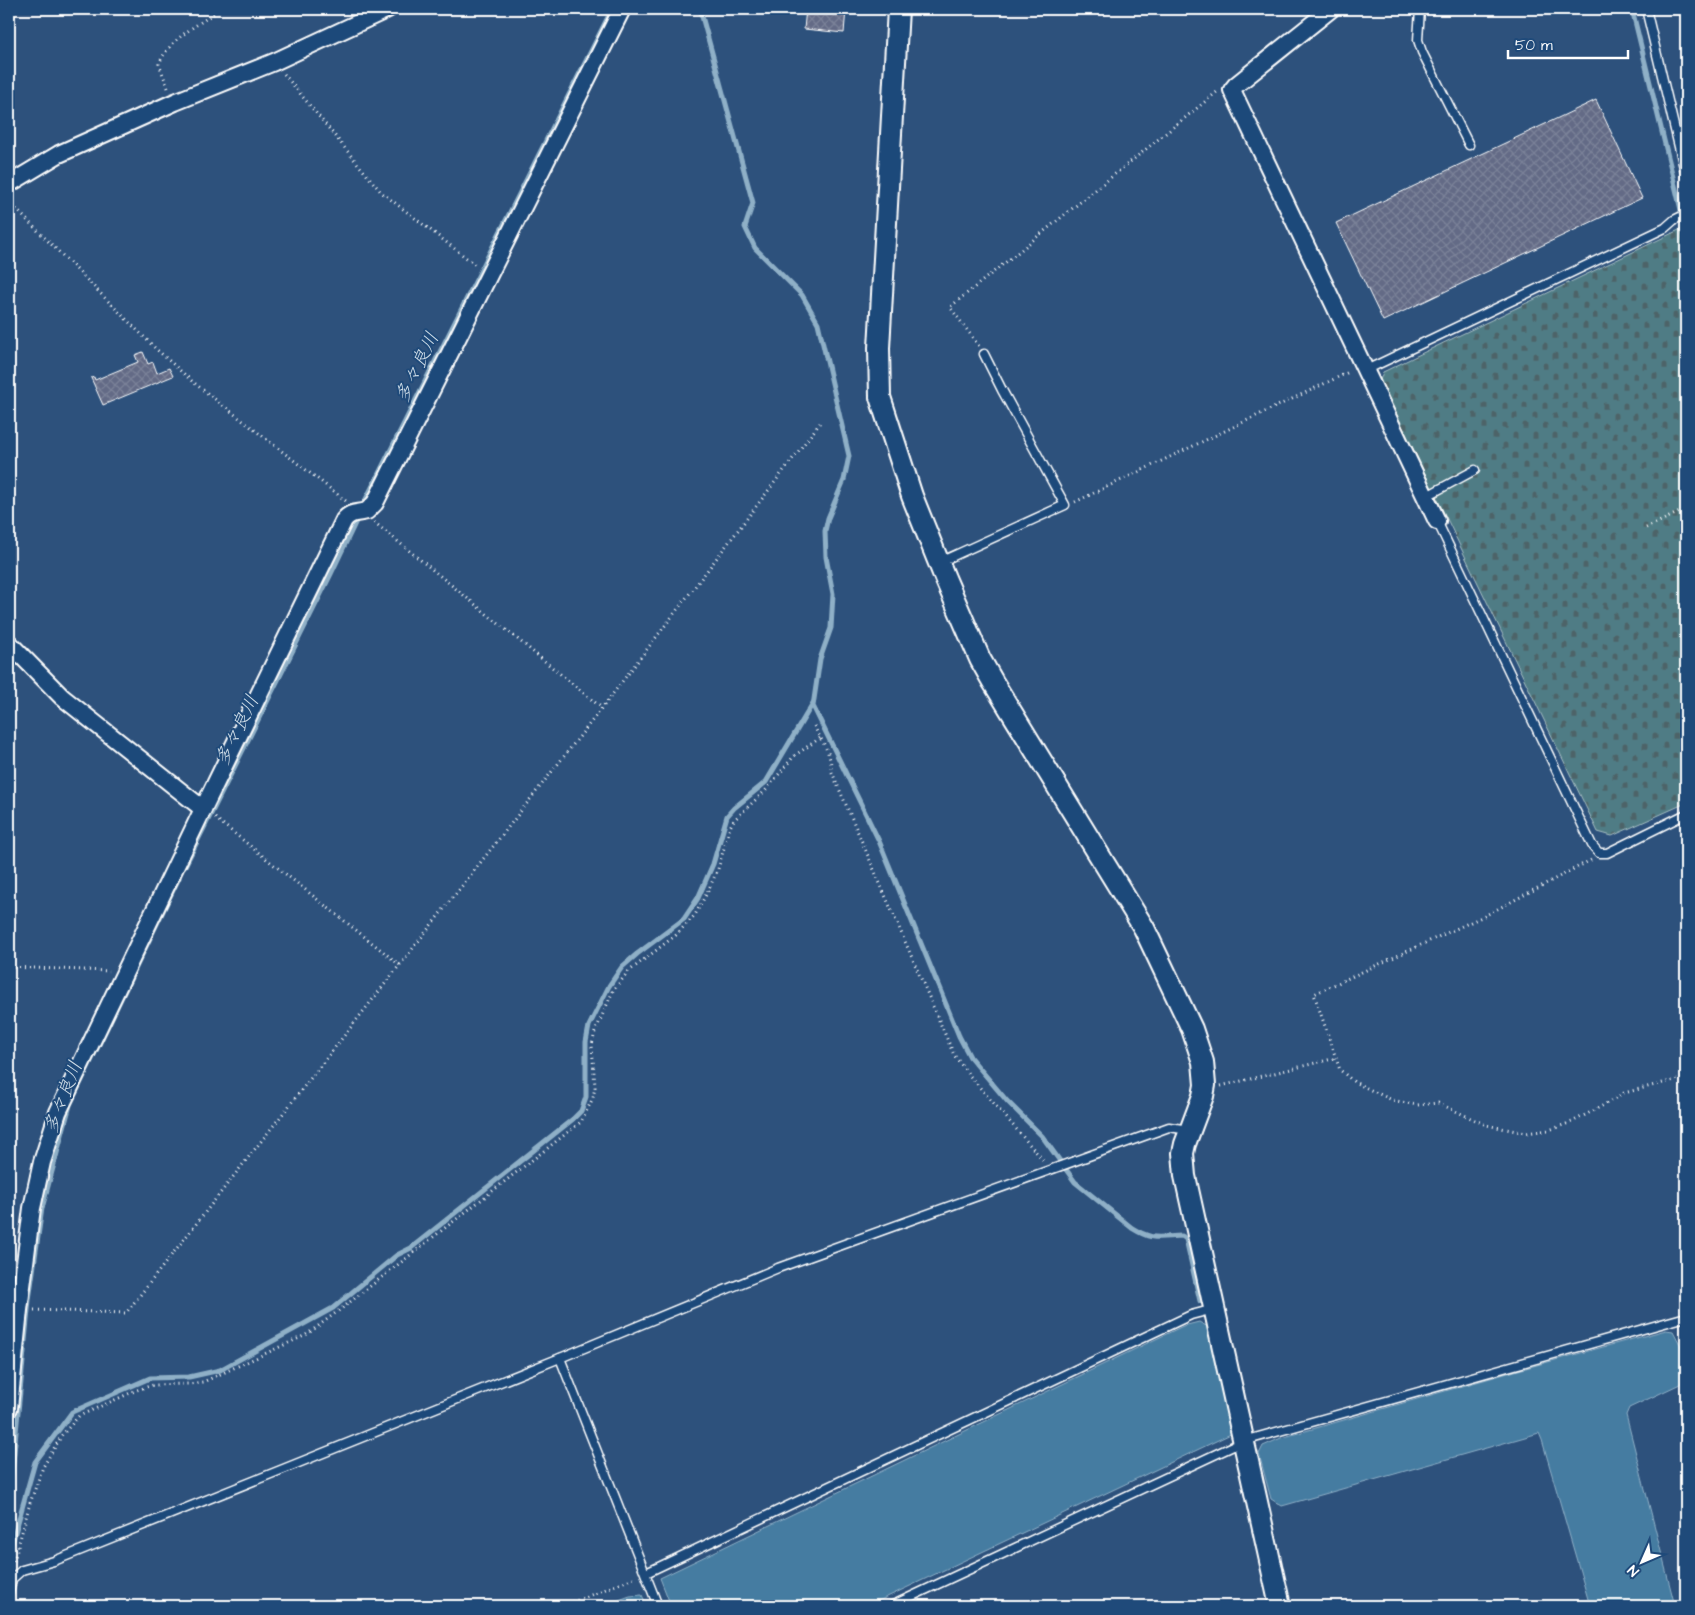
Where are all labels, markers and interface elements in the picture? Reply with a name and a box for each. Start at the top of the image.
scale bar [1508,28,1628,60]
text: 50 m [1515,35,1553,56]
water label: 多々良川 [389,328,446,408]
water label: 多々良川 [209,691,266,771]
water label: 多々良川 [37,1057,90,1138]
north arrow [1618,1538,1668,1588]
text: N [1623,1560,1644,1581]

